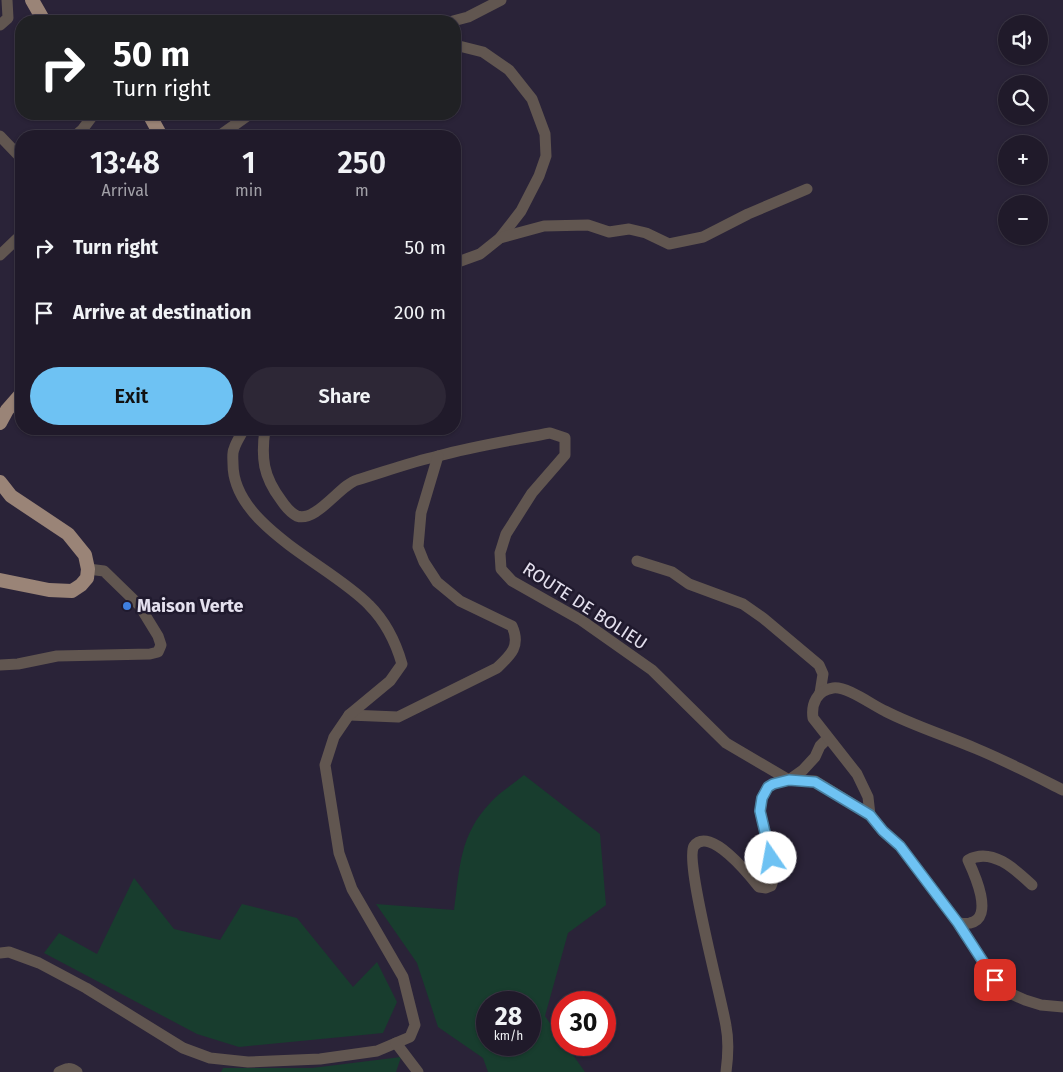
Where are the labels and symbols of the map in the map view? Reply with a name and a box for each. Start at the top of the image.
street label: ROUTE DE BOLIEU [519,558,651,654]
place label: Maison Verte [137,595,244,617]
marker: Maison Verte [121,600,133,612]
position arrow [744,831,796,883]
pin [974,959,1016,1001]
speed limit sign: 30 [551,991,616,1056]

